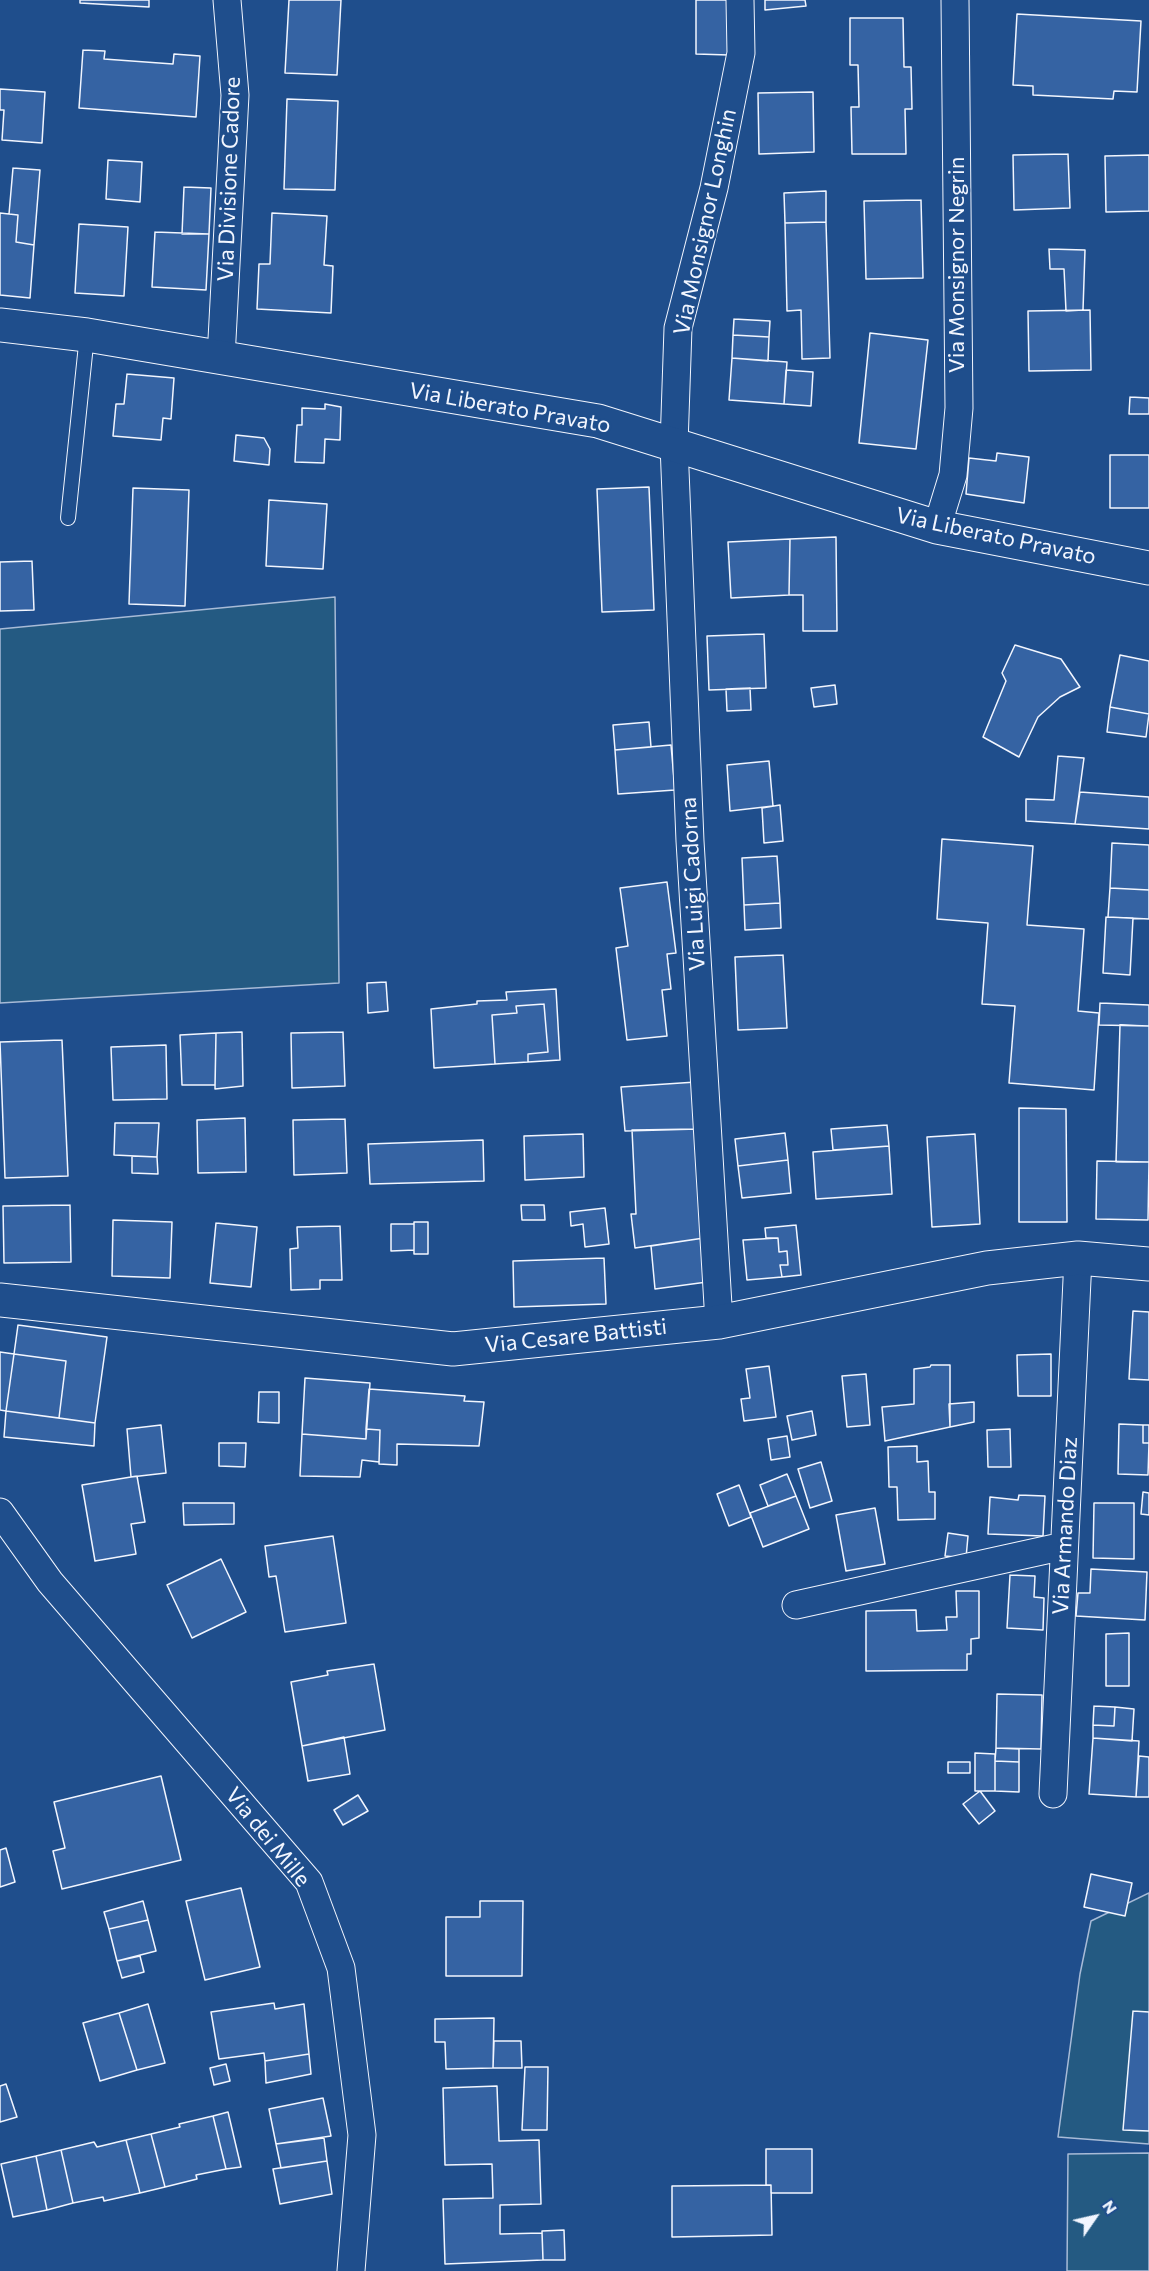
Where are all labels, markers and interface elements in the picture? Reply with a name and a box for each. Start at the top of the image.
street label: Via Divisione Cadore [212,76,246,282]
street label: Via Monsignor Longhin [668,106,742,338]
street label: Via Monsignor Negrin [944,157,970,373]
street label: Via Liberato Pravato [407,377,613,439]
street label: Via Liberato Pravato [894,502,1098,570]
street label: Via Luigi Cadorna [675,796,711,972]
street label: Via Cesare Battisti [484,1313,668,1359]
street label: Via Armando Diaz [1047,1436,1083,1616]
street label: Via dei Mille [220,1782,316,1892]
north arrow [1065,2187,1125,2247]
text: N [1099,2196,1122,2217]

